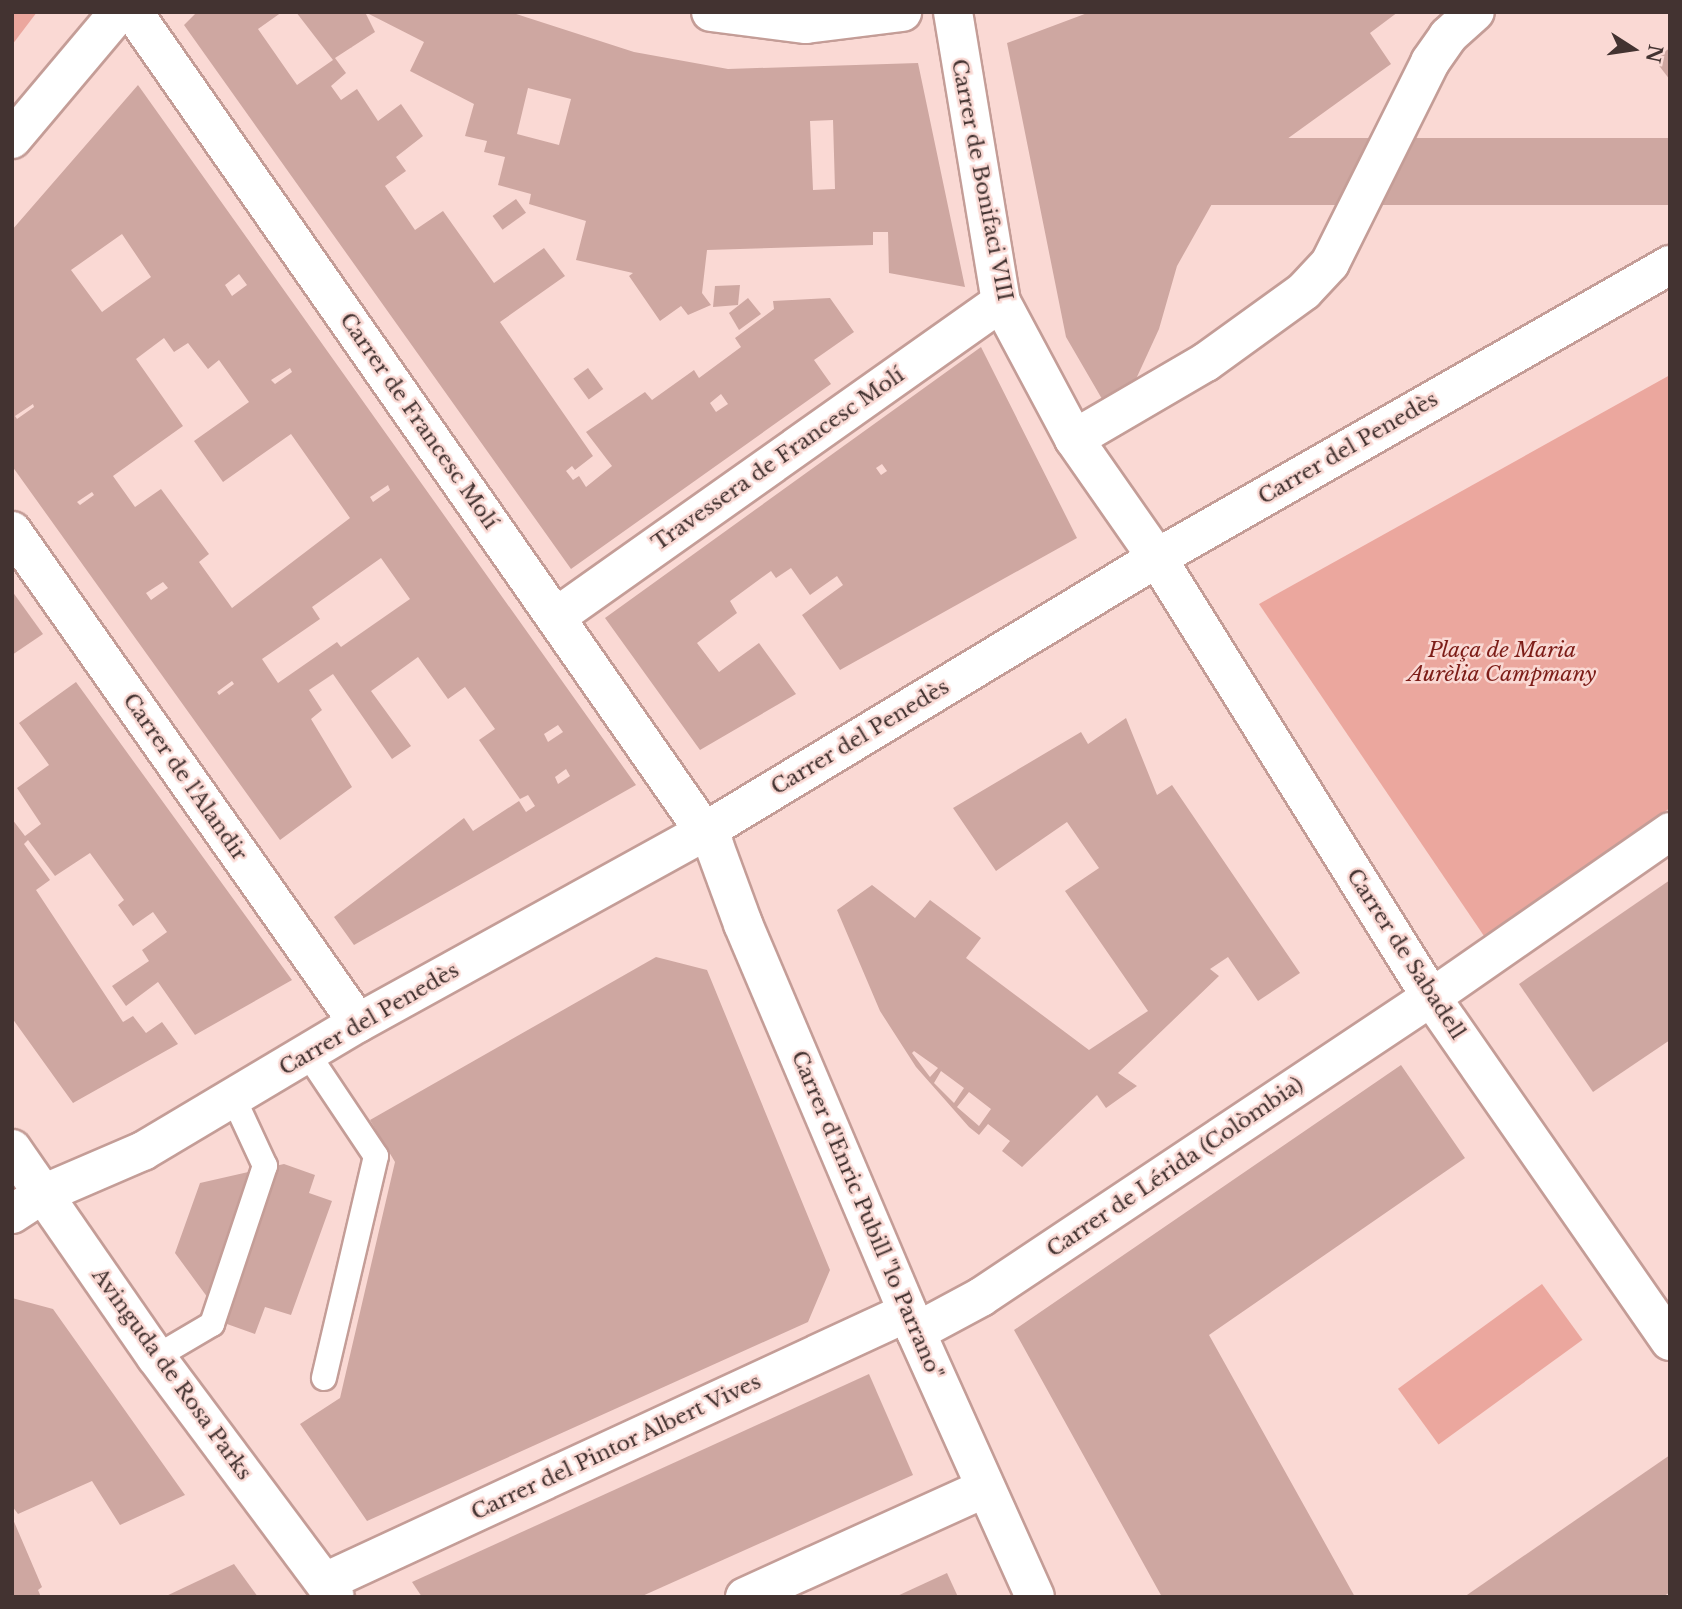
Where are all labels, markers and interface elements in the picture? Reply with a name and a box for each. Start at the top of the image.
north arrow [1598,14,1668,84]
text: N [1641,42,1667,65]
street label: Carrer de Bonifaci VIII [946,56,1018,304]
street label: Carrer de Francesc Molí [334,308,504,534]
street label: Travessera de Francesc Molí [647,362,909,556]
street label: Carrer del Penedès [1254,386,1442,510]
park label: Plaça de Maria Aurèlia Campmany [1407,637,1597,687]
street label: Carrer del Penedès [766,674,954,800]
street label: Carrer de l'Alandir [118,688,252,866]
street label: Carrer de Sabadell [1341,864,1471,1044]
street label: Carrer del Penedès [275,957,463,1081]
street label: Carrer d'Enric Pubill "lo Parrano" [786,1046,948,1384]
street label: Carrer de Lérida (Colòmbia) [1042,1072,1308,1262]
street label: Avinguda de Rosa Parks [87,1263,257,1485]
street label: Carrer del Pintor Albert Vives [466,1368,766,1526]

